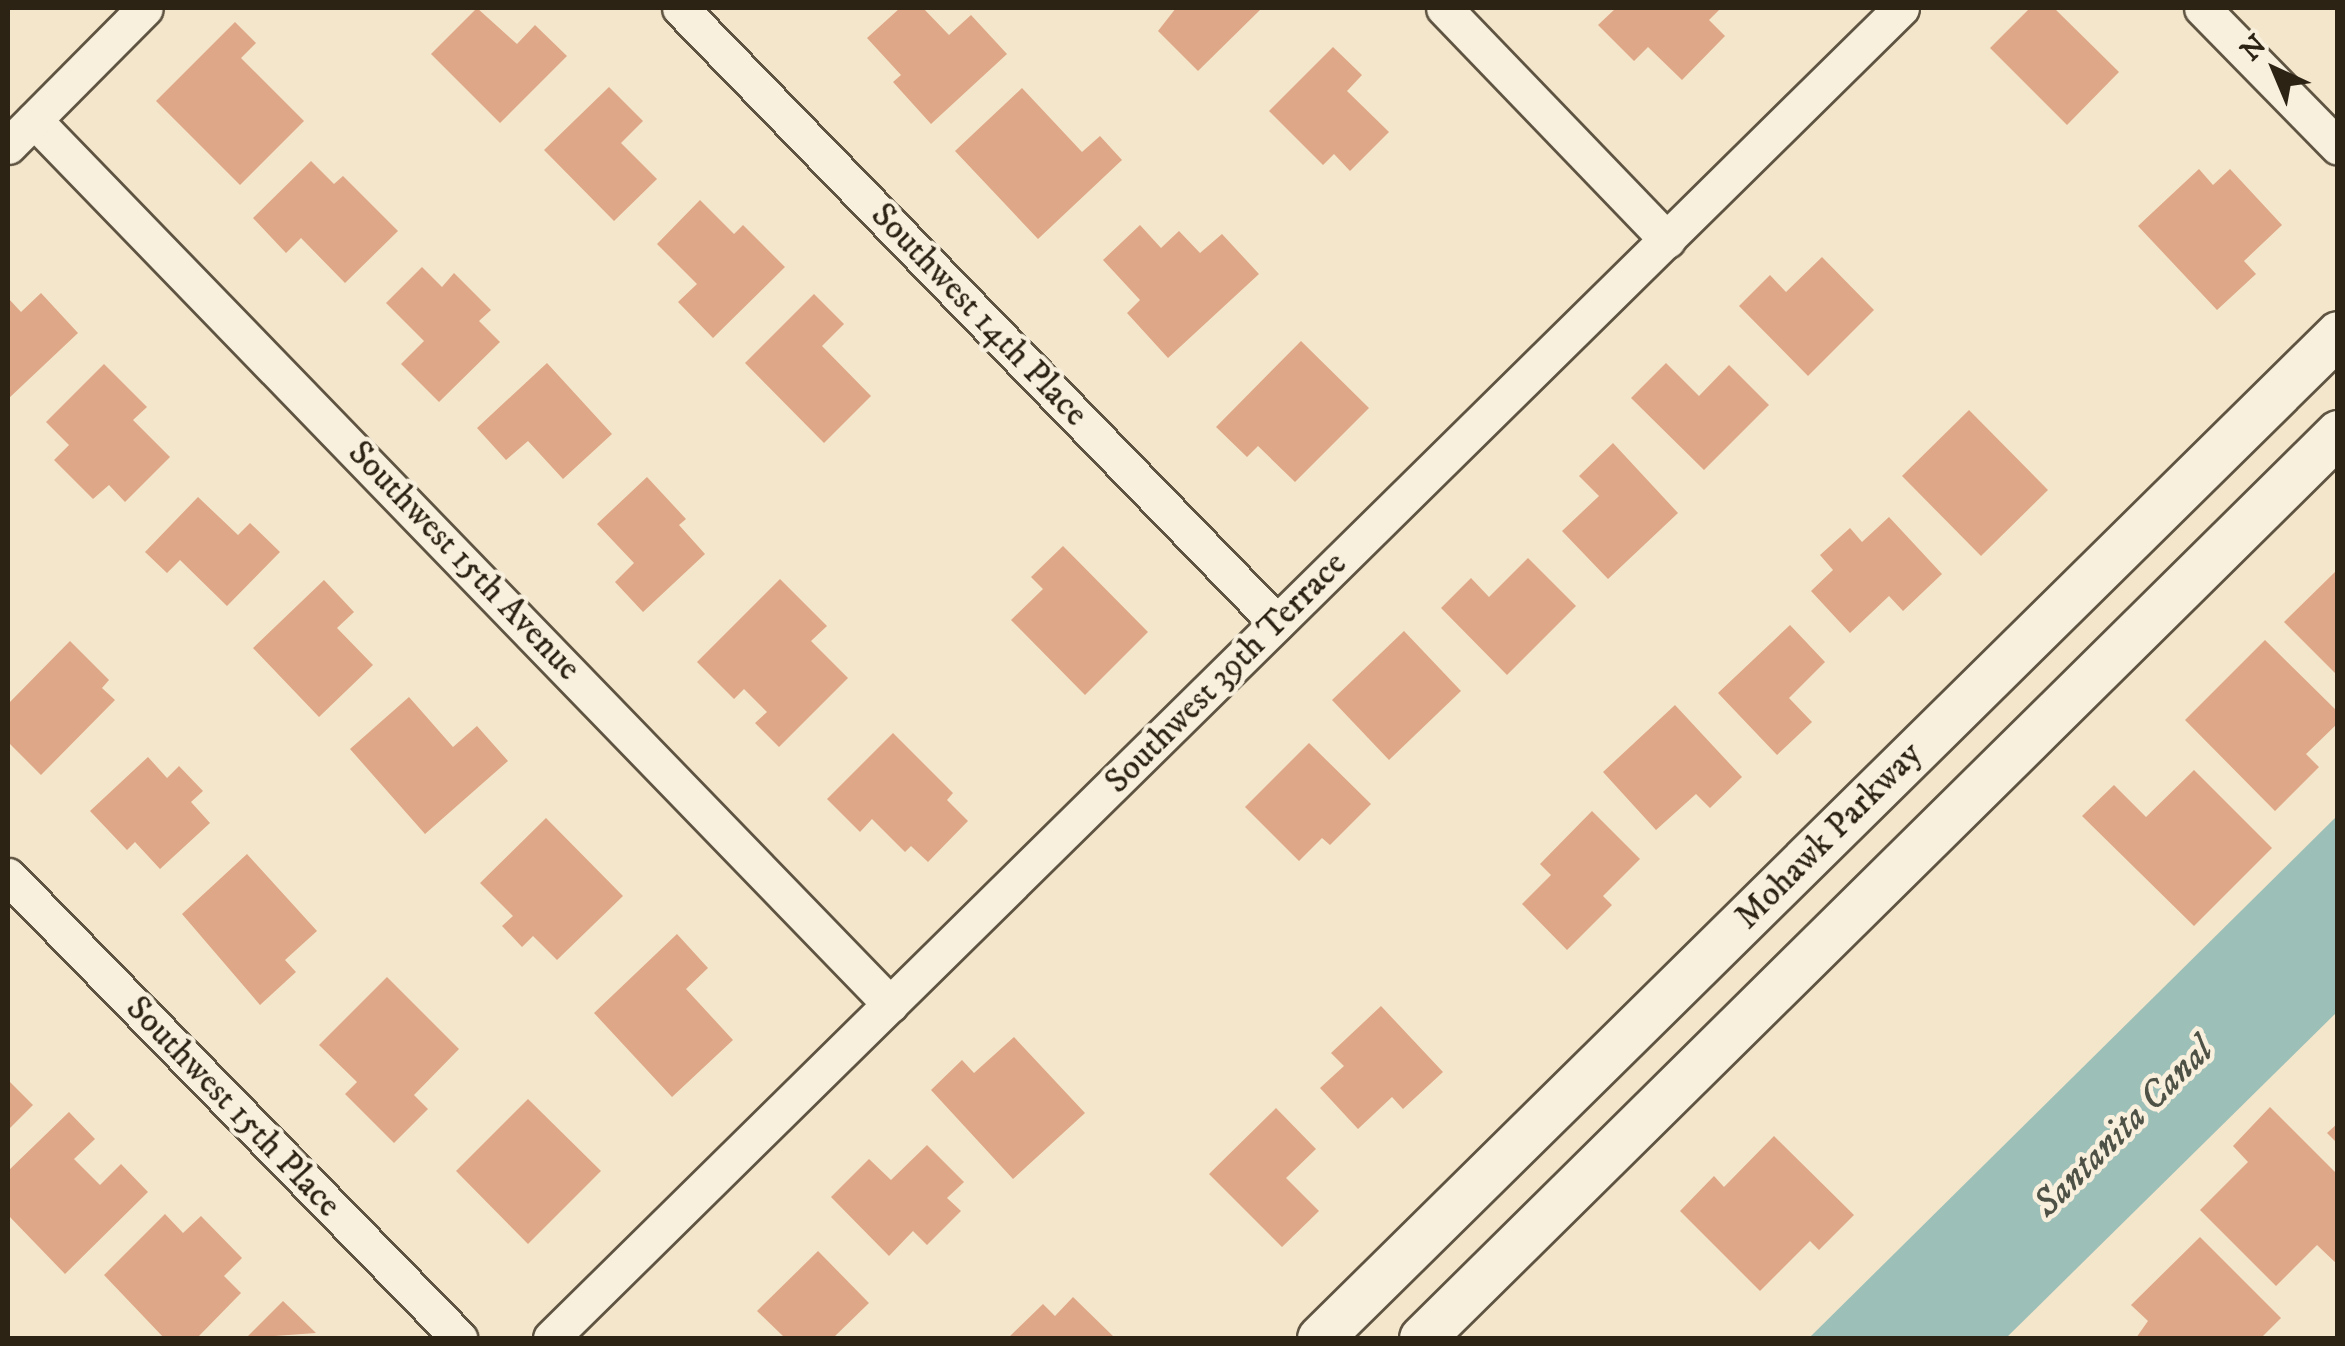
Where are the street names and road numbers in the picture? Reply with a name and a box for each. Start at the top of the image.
street label: Southwest 14th Place [862,195,1096,435]
street label: Southwest 15th Avenue [339,432,589,690]
street label: Southwest 39th Terrace [1096,543,1356,803]
street label: Mohawk Parkway [1727,734,1931,938]
street label: Southwest 15th Place [117,988,349,1226]

